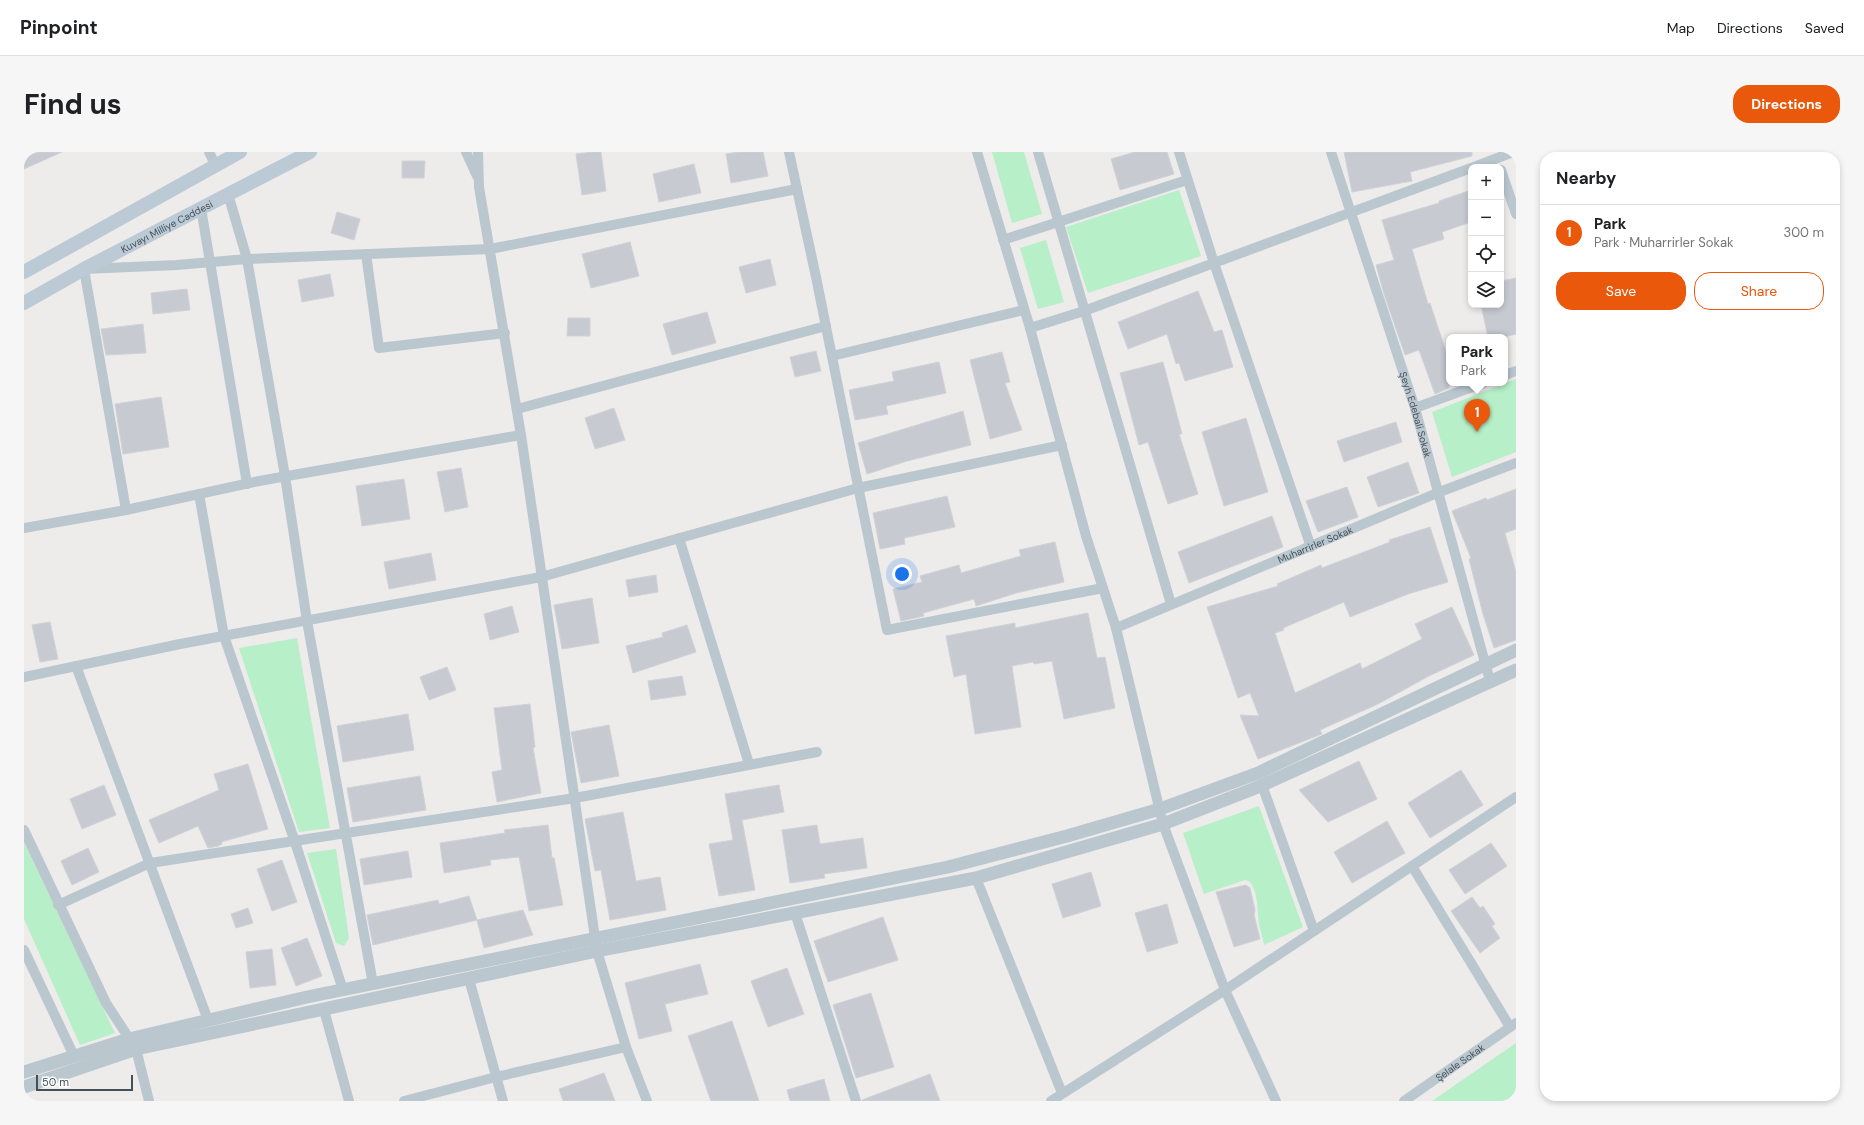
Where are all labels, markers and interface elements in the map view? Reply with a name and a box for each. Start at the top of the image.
text: Pinpoint [20,15,98,40]
text: Map [1667,19,1695,37]
text: Directions [1717,19,1783,37]
text: Saved [1805,19,1844,37]
button: Directions [1733,85,1840,123]
text: Find us [24,86,122,123]
map controls [1468,164,1504,308]
button: + [1468,164,1504,200]
text: Nearby [1556,167,1616,189]
street label: Kuvayı Milliye Caddesi [119,198,215,256]
button: − [1468,200,1504,236]
text: Park [1594,214,1626,234]
text: 1 [1567,224,1571,241]
text: 300 m [1783,224,1824,241]
text: Park · Muharrirler Sokak [1594,234,1734,251]
button: locate [1468,236,1504,272]
button: layers [1468,272,1504,308]
button: Save [1556,272,1686,310]
button: Share [1694,272,1824,310]
popup [1446,334,1508,386]
text: Park [1461,342,1493,362]
text: Park [1461,362,1487,379]
street label: Şeyh Edebali Sokak [1396,370,1434,459]
pin: 1 [1464,399,1490,432]
street label: Muharrirler Sokak [1276,523,1355,566]
your location [892,564,912,584]
street label: Şelale Sokak [1433,1041,1487,1084]
scale bar [36,1073,133,1092]
text: 50 m [42,1075,69,1089]

